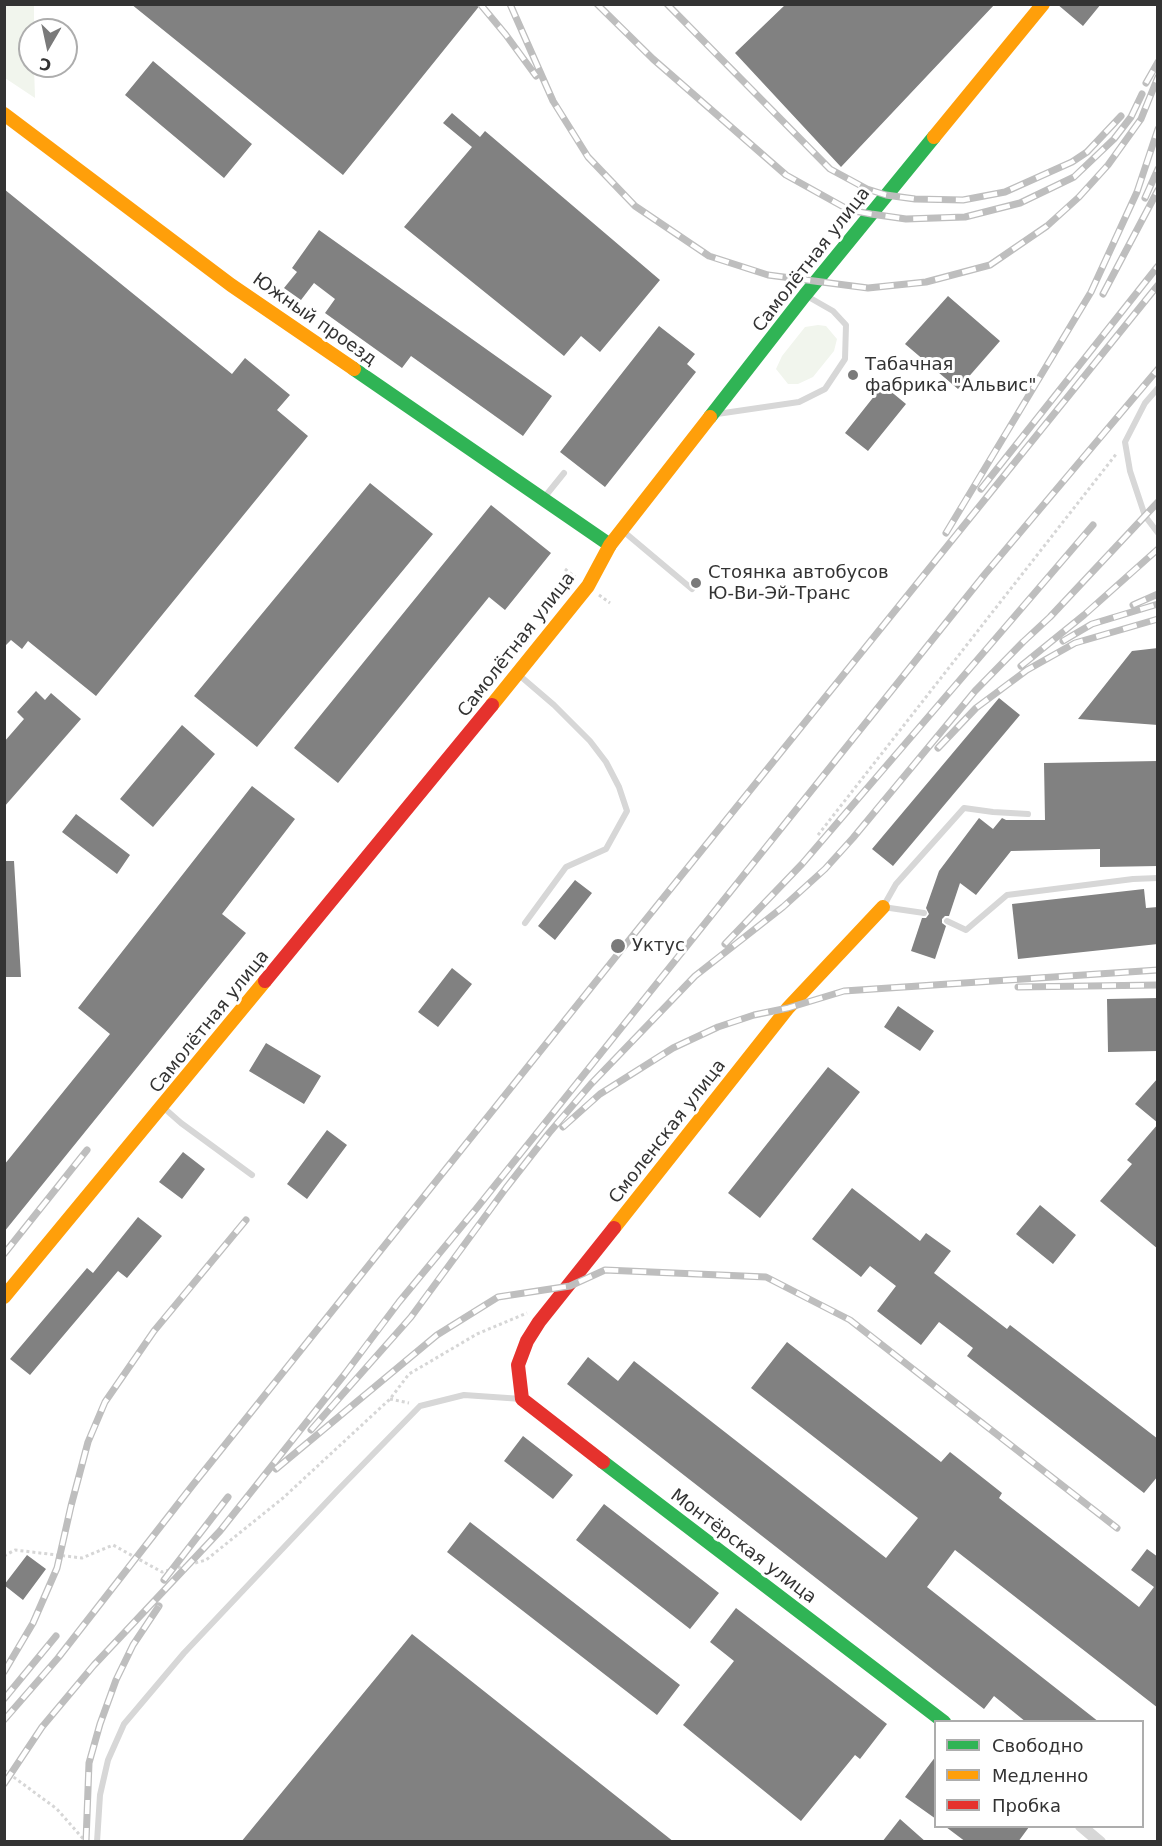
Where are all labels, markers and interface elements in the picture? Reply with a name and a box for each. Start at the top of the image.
north arrow [18,18,78,78]
text: С [38,54,53,75]
street label: Самолётная улица [749,183,875,337]
street label: Южный проезд [248,269,380,371]
place label: Табачная фабрика "Альвис" [865,354,1036,397]
marker: Табачная фабрика "Альвис" [846,368,860,382]
place label: Стоянка автобусов Ю-Ви-Эй-Транс [708,562,889,604]
street label: Самолётная улица [454,568,580,722]
marker: Стоянка автобусов Ю-Ви-Эй-Транс [689,576,703,590]
place label: Уктус [632,935,685,957]
marker: Уктус [609,937,627,955]
street label: Самолётная улица [146,946,274,1098]
street label: Смоленская улица [605,1056,731,1208]
street label: Монтёрская улица [666,1485,820,1609]
legend [934,1720,1144,1828]
text: Свободно [992,1735,1084,1756]
text: Медленно [992,1765,1088,1786]
text: Пробка [992,1795,1061,1816]

